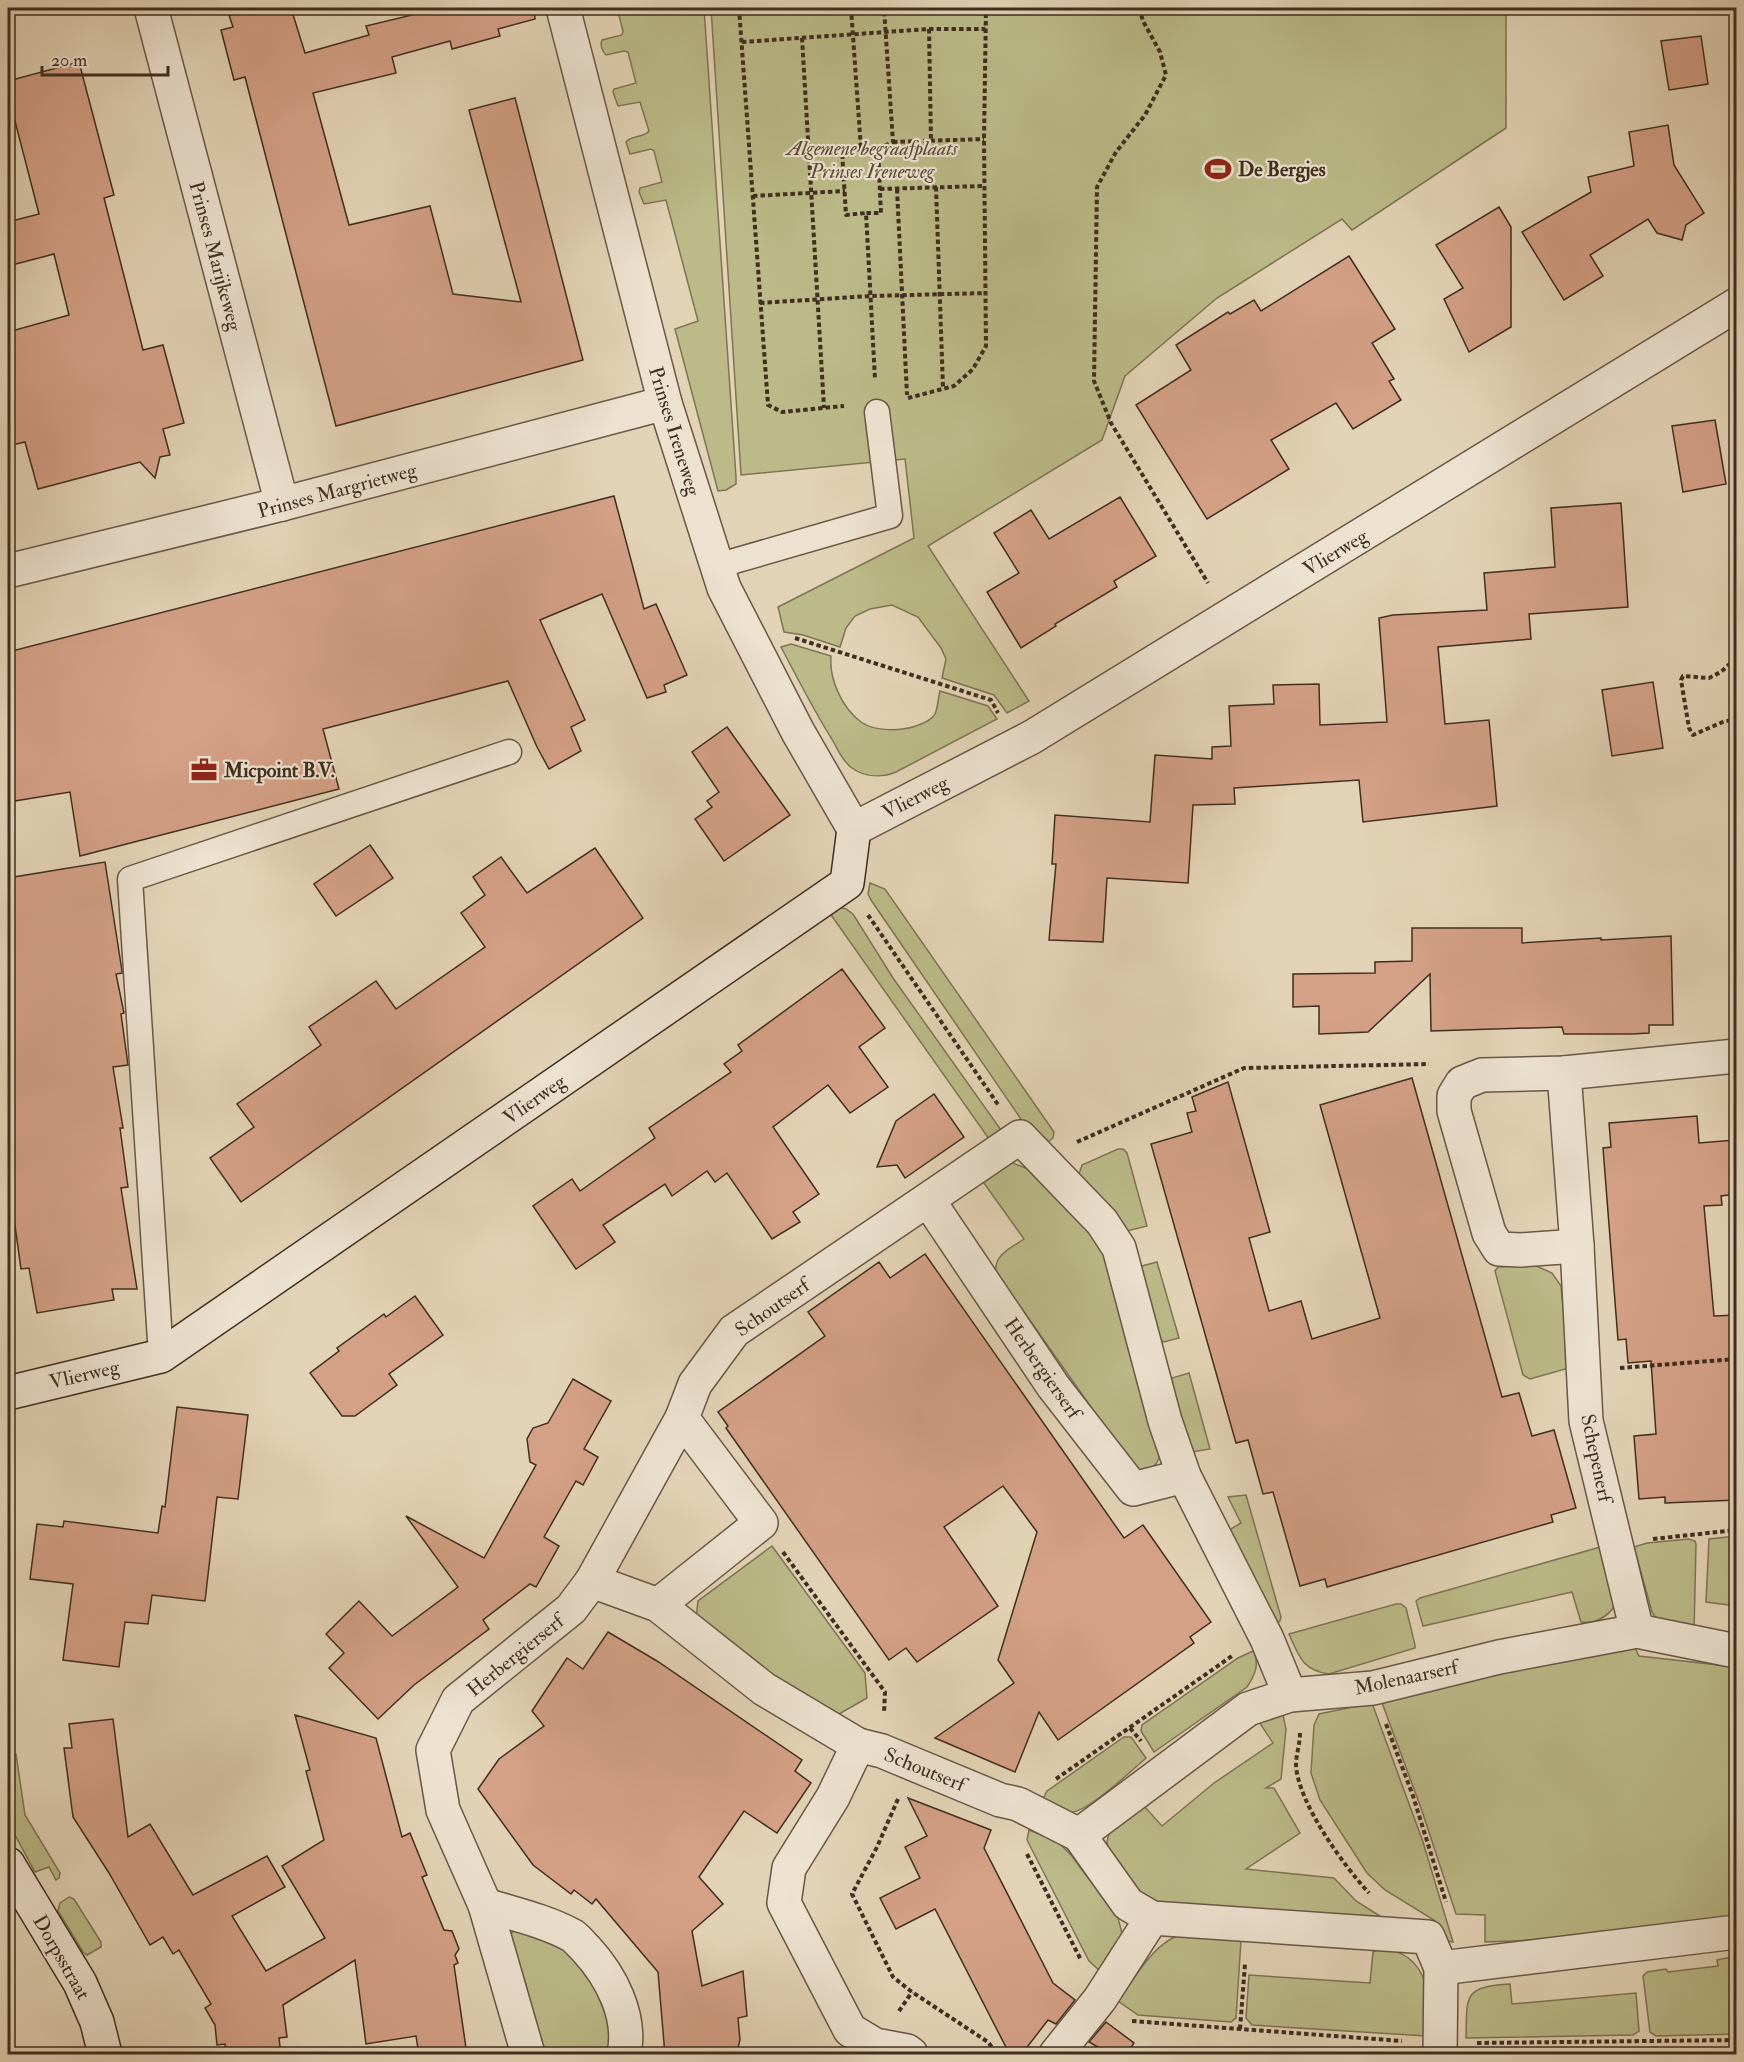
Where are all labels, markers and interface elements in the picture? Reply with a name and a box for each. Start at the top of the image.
scale bar [42,39,168,77]
text: 20 m [51,49,87,72]
park label: Algemene begraafplaats Prinses Ireneweg [784,136,958,184]
sports icon: De Bergjes [1203,154,1233,184]
place label: De Bergjes [1238,157,1326,183]
street label: Prinses Marijkeweg [184,179,248,335]
street label: Prinses Ireneweg [643,364,706,500]
street label: Prinses Margrietweg [255,457,420,524]
street label: Vlierweg [1298,523,1373,581]
office icon: Micpoint B.V. [189,755,219,785]
place label: Micpoint B.V. [223,758,335,784]
street label: Vlierweg [878,770,954,825]
street label: Vlierweg [498,1068,572,1130]
street label: Schoutserf [730,1271,817,1342]
street label: Herbergierserf [999,1313,1089,1426]
street label: Vlierweg [47,1354,123,1395]
street label: Schepenerf [1574,1412,1619,1508]
street label: Herbergierserf [462,1606,572,1702]
street label: Molenaarserf [1352,1654,1464,1701]
street label: Schoutserf [881,1742,972,1798]
street label: Dorpsstraat [26,1910,96,2005]

